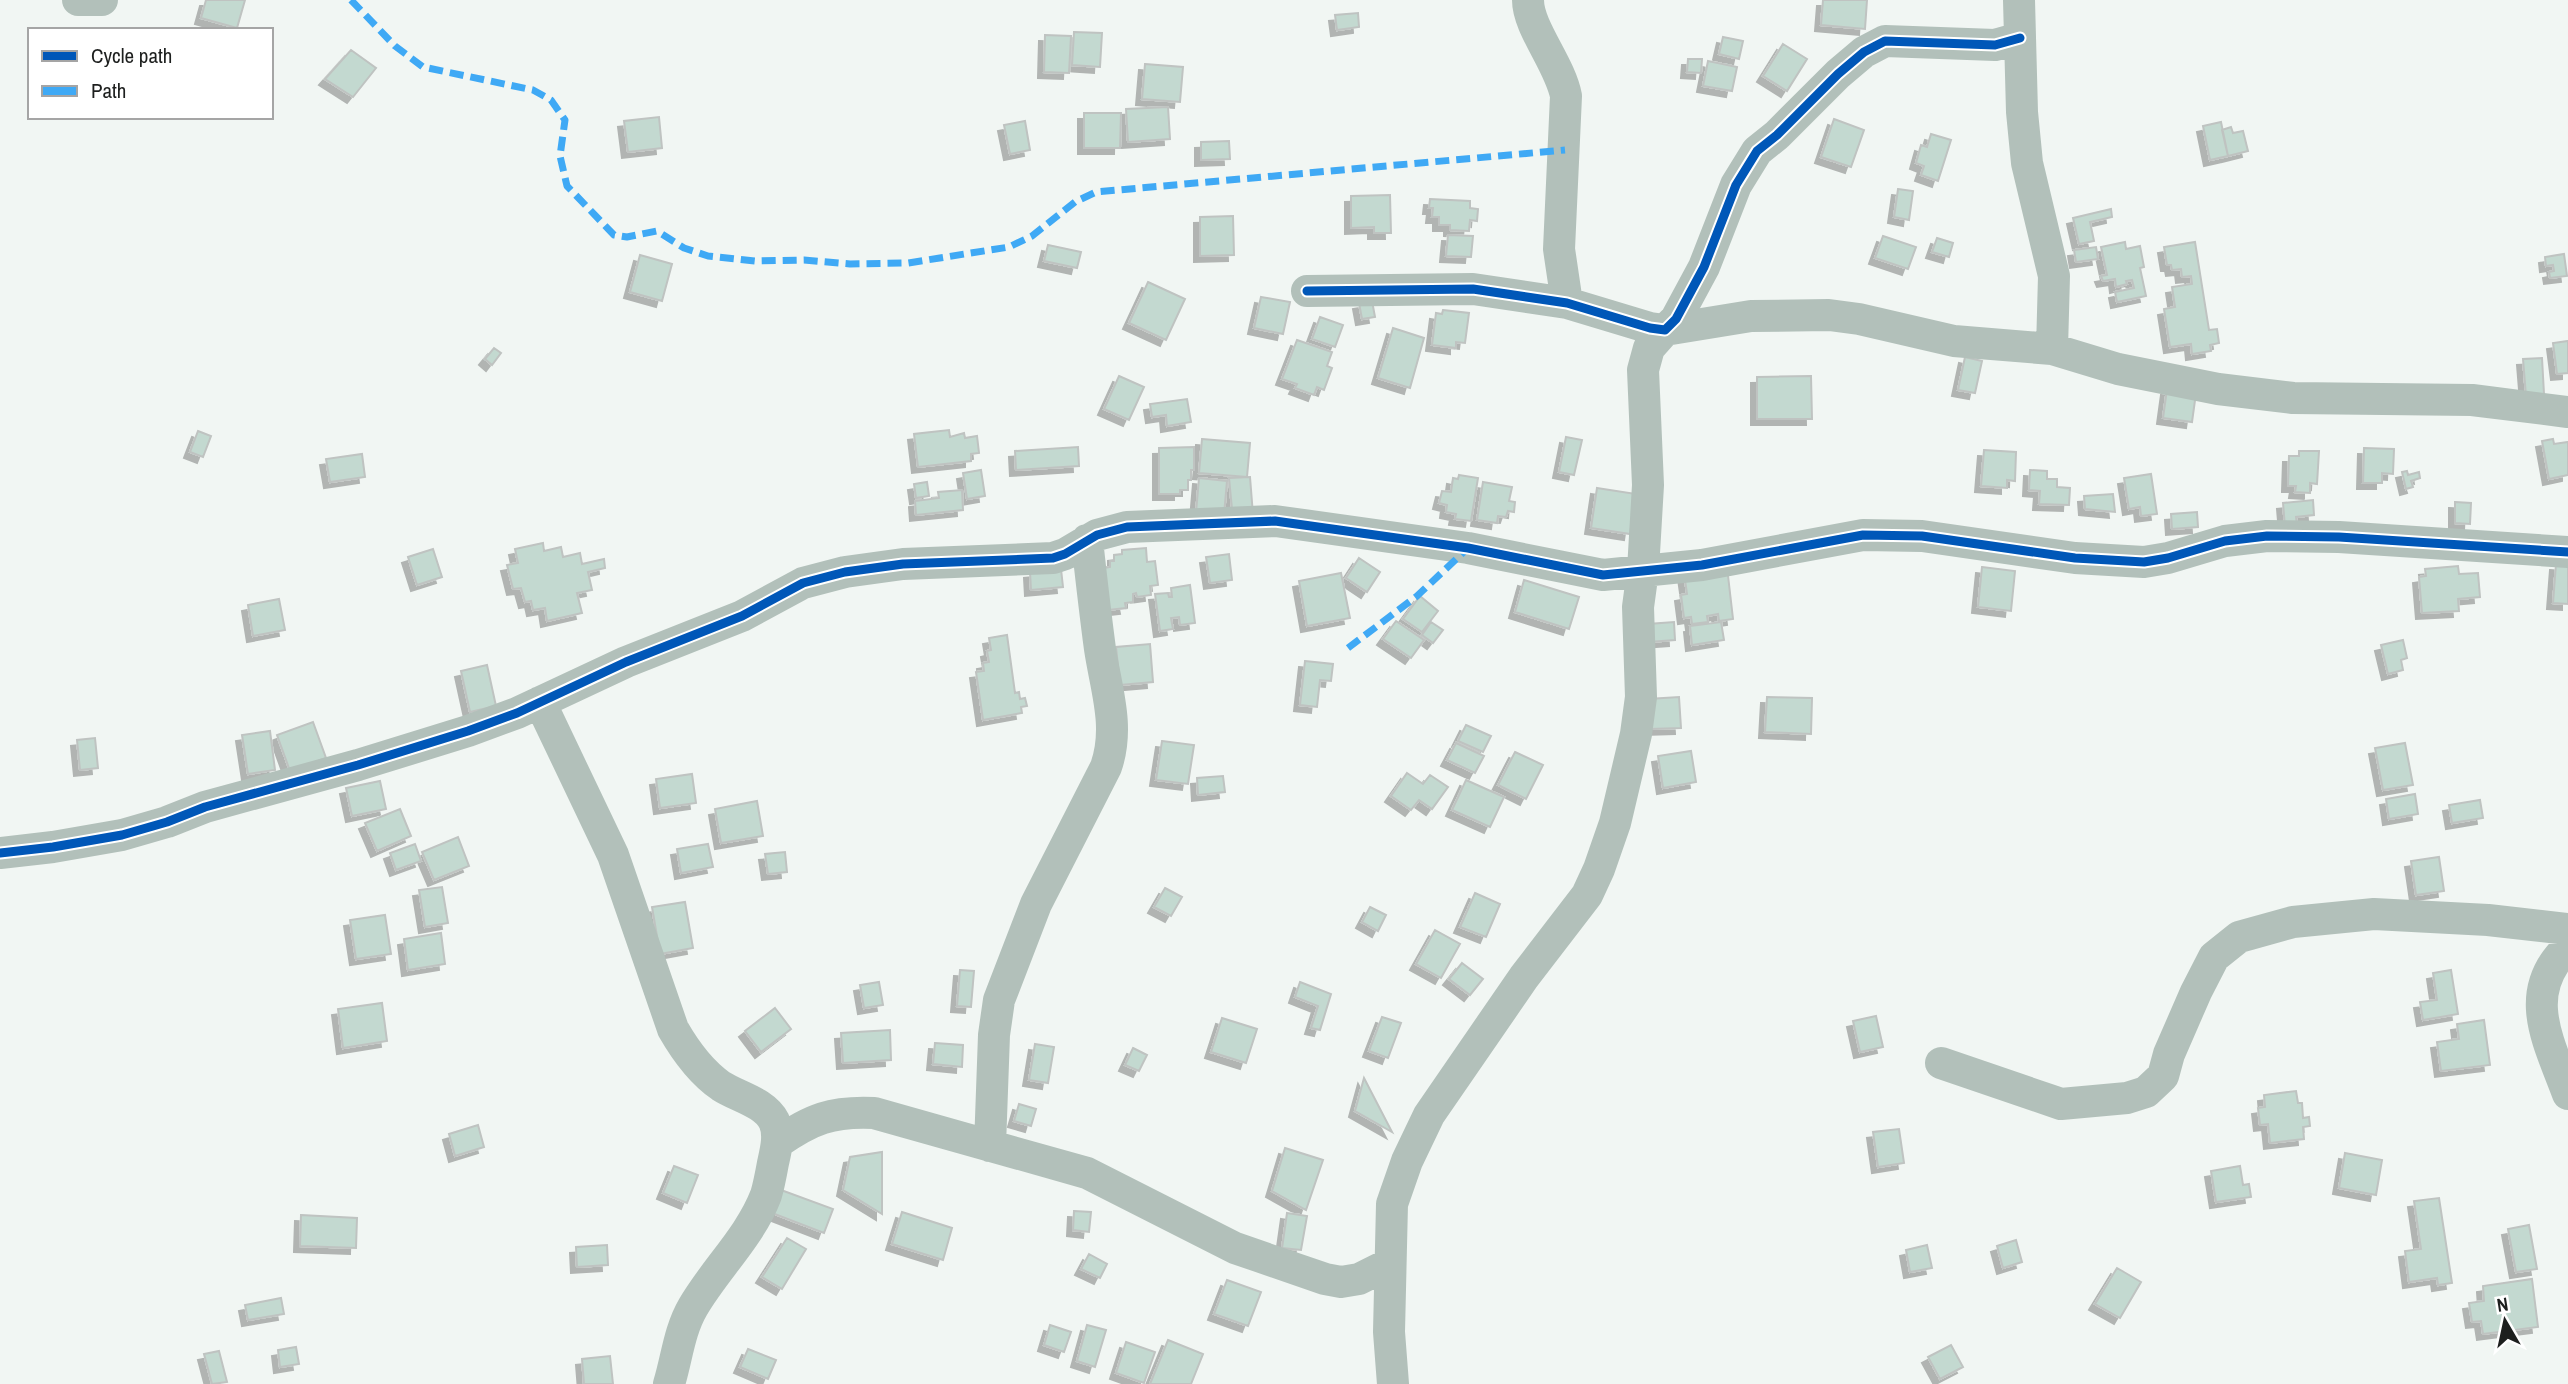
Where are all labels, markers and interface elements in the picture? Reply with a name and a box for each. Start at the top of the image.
legend [28,28,273,119]
text: Cycle path [91,41,172,70]
text: Path [91,76,126,105]
north arrow [2470,1286,2540,1356]
text: N [2495,1290,2510,1318]

